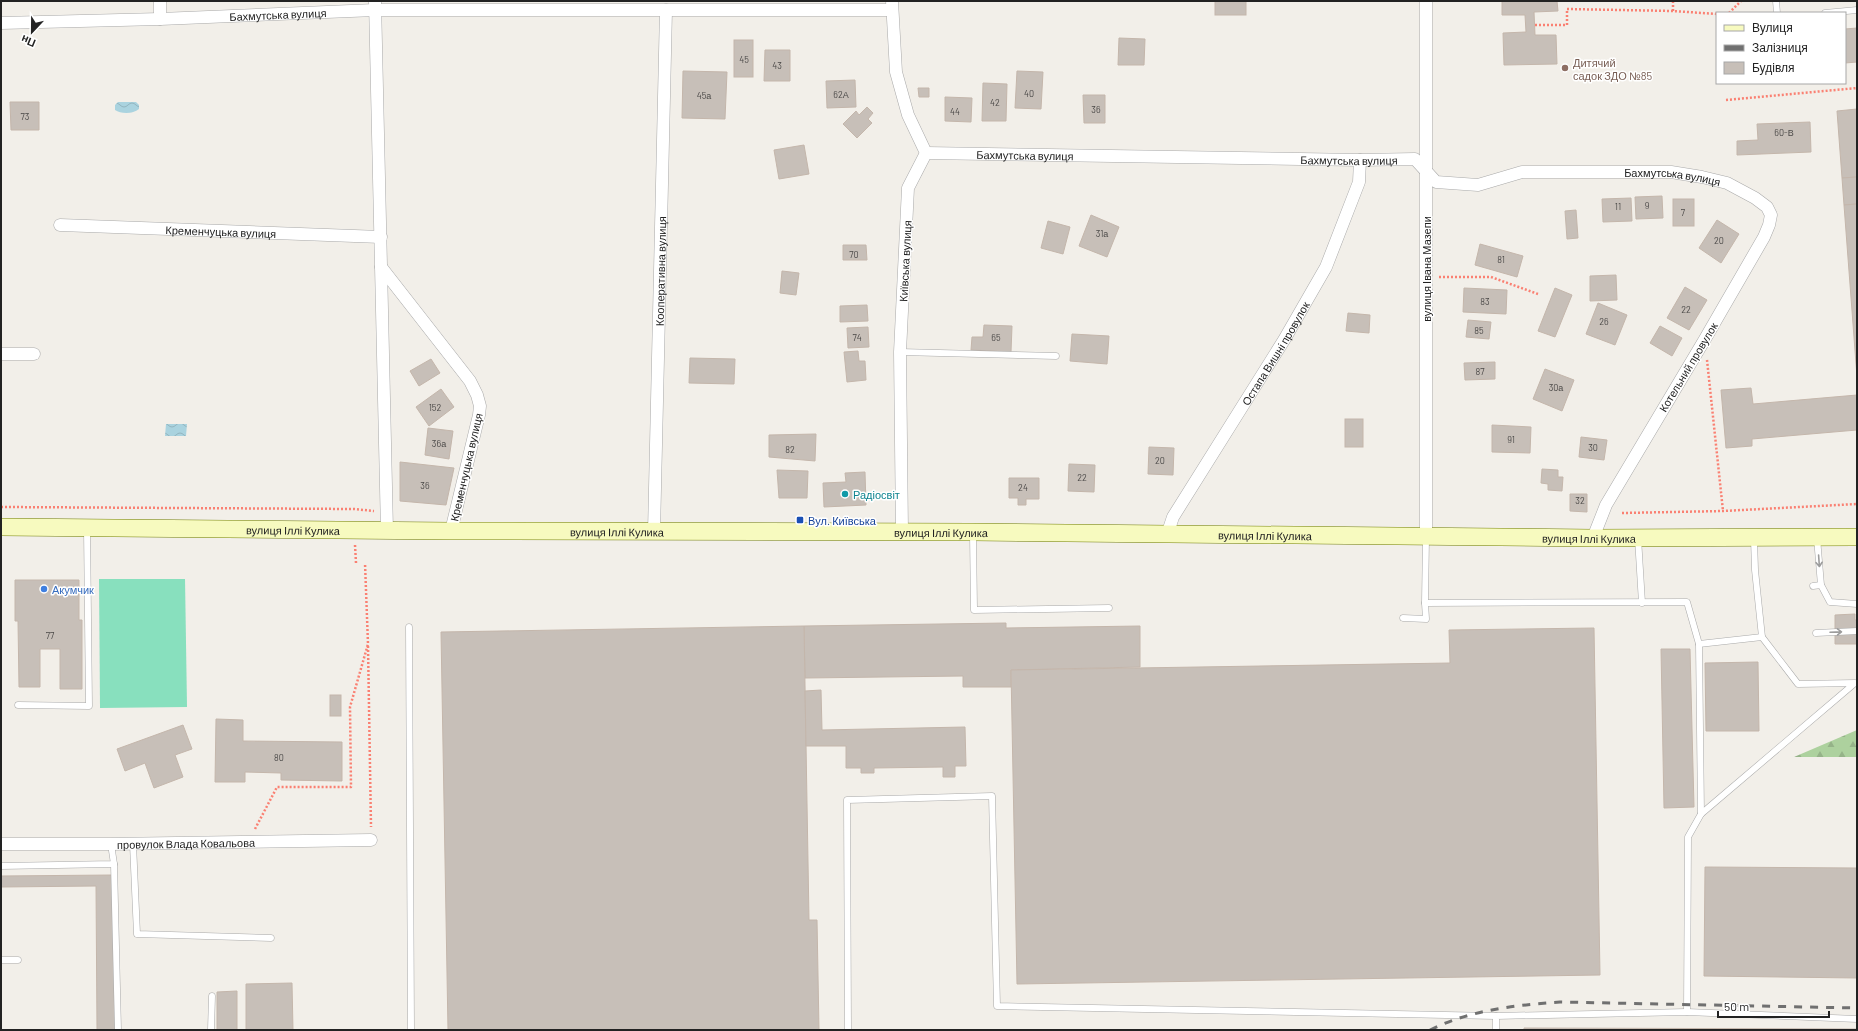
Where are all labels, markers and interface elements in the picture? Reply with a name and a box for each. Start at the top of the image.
street label: Бахмутська вулиця [229,6,327,23]
north arrow [12,12,52,52]
legend [1716,12,1846,84]
text: Вулиця [1752,20,1793,35]
text: Пн [19,33,37,50]
text: Залізниця [1752,40,1808,55]
house number: 45 [739,54,749,65]
place label: Дитячий садок ЗДО №85 [1573,56,1653,82]
house number: 43 [772,60,782,71]
text: Будівля [1752,60,1794,75]
marker: Дитячий садок ЗДО №85 [1560,63,1570,73]
house number: 40 [1024,88,1034,99]
house number: 62А [833,89,849,100]
house number: 45а [697,90,711,101]
house number: 42 [990,97,1000,108]
house number: 36 [1091,104,1101,115]
house number: 44 [950,106,960,117]
house number: 73 [21,111,30,122]
house number: 60-В [1774,127,1794,138]
street label: Бахмутська вулиця [976,147,1074,162]
street label: Бахмутська вулиця [1300,153,1398,167]
street label: Бахмутська вулиця [1624,166,1722,188]
house number: 9 [1645,200,1650,211]
house number: 11 [1615,201,1621,212]
house number: 7 [1681,207,1686,218]
street label: Кооперативна вулиця [652,216,668,326]
street label: вулиця Івана Мазепи [1420,216,1433,322]
street label: Київська вулиця [896,220,914,302]
street label: Кременчуцька вулиця [165,222,277,240]
house number: 31а [1096,228,1108,239]
house number: 20 [1714,235,1724,246]
house number: 70 [849,249,859,260]
house number: 81 [1497,254,1505,265]
house number: 83 [1480,296,1490,307]
street label: Остапа Вишні провулок [1238,299,1311,407]
house number: 22 [1681,304,1691,315]
house number: 26 [1599,316,1609,327]
street label: Котельний провулок [1656,320,1720,414]
house number: 85 [1474,325,1484,336]
house number: 74 [852,332,862,343]
house number: 65 [991,332,1001,343]
house number: 87 [1476,366,1485,377]
house number: 30а [1549,382,1563,393]
house number: 152 [429,402,441,413]
street label: Кременчуцька вулиця [447,412,485,522]
house number: 91 [1507,434,1515,445]
house number: 36а [432,438,446,449]
house number: 30 [1588,442,1598,453]
house number: 82 [785,444,795,455]
house number: 20 [1155,455,1165,466]
house number: 22 [1077,472,1087,483]
house number: 36 [420,480,430,491]
house number: 24 [1018,482,1028,493]
place label: Радіосвіт [853,488,900,501]
marker: Радіосвіт [840,489,850,499]
house number: 32 [1575,495,1585,506]
place label: Вул. Київська [808,514,877,527]
marker: Вул. Київська [795,515,805,525]
street label: вулиця Іллі Кулика [246,523,341,537]
street label: вулиця Іллі Кулика [570,525,665,538]
street label: вулиця Іллі Кулика [894,525,989,539]
street label: вулиця Іллі Кулика [1218,528,1313,542]
street label: вулиця Іллі Кулика [1542,531,1637,545]
one-way arrow [1815,554,1822,567]
place label: Акумчик [52,583,94,596]
marker: Акумчик [39,584,49,594]
one-way arrow [1829,628,1842,636]
house number: 77 [46,630,55,641]
house number: 80 [274,752,284,763]
street label: провулок Влада Ковальова [117,835,256,850]
scale bar [1718,993,1829,1019]
text: 50 m [1724,999,1749,1013]

